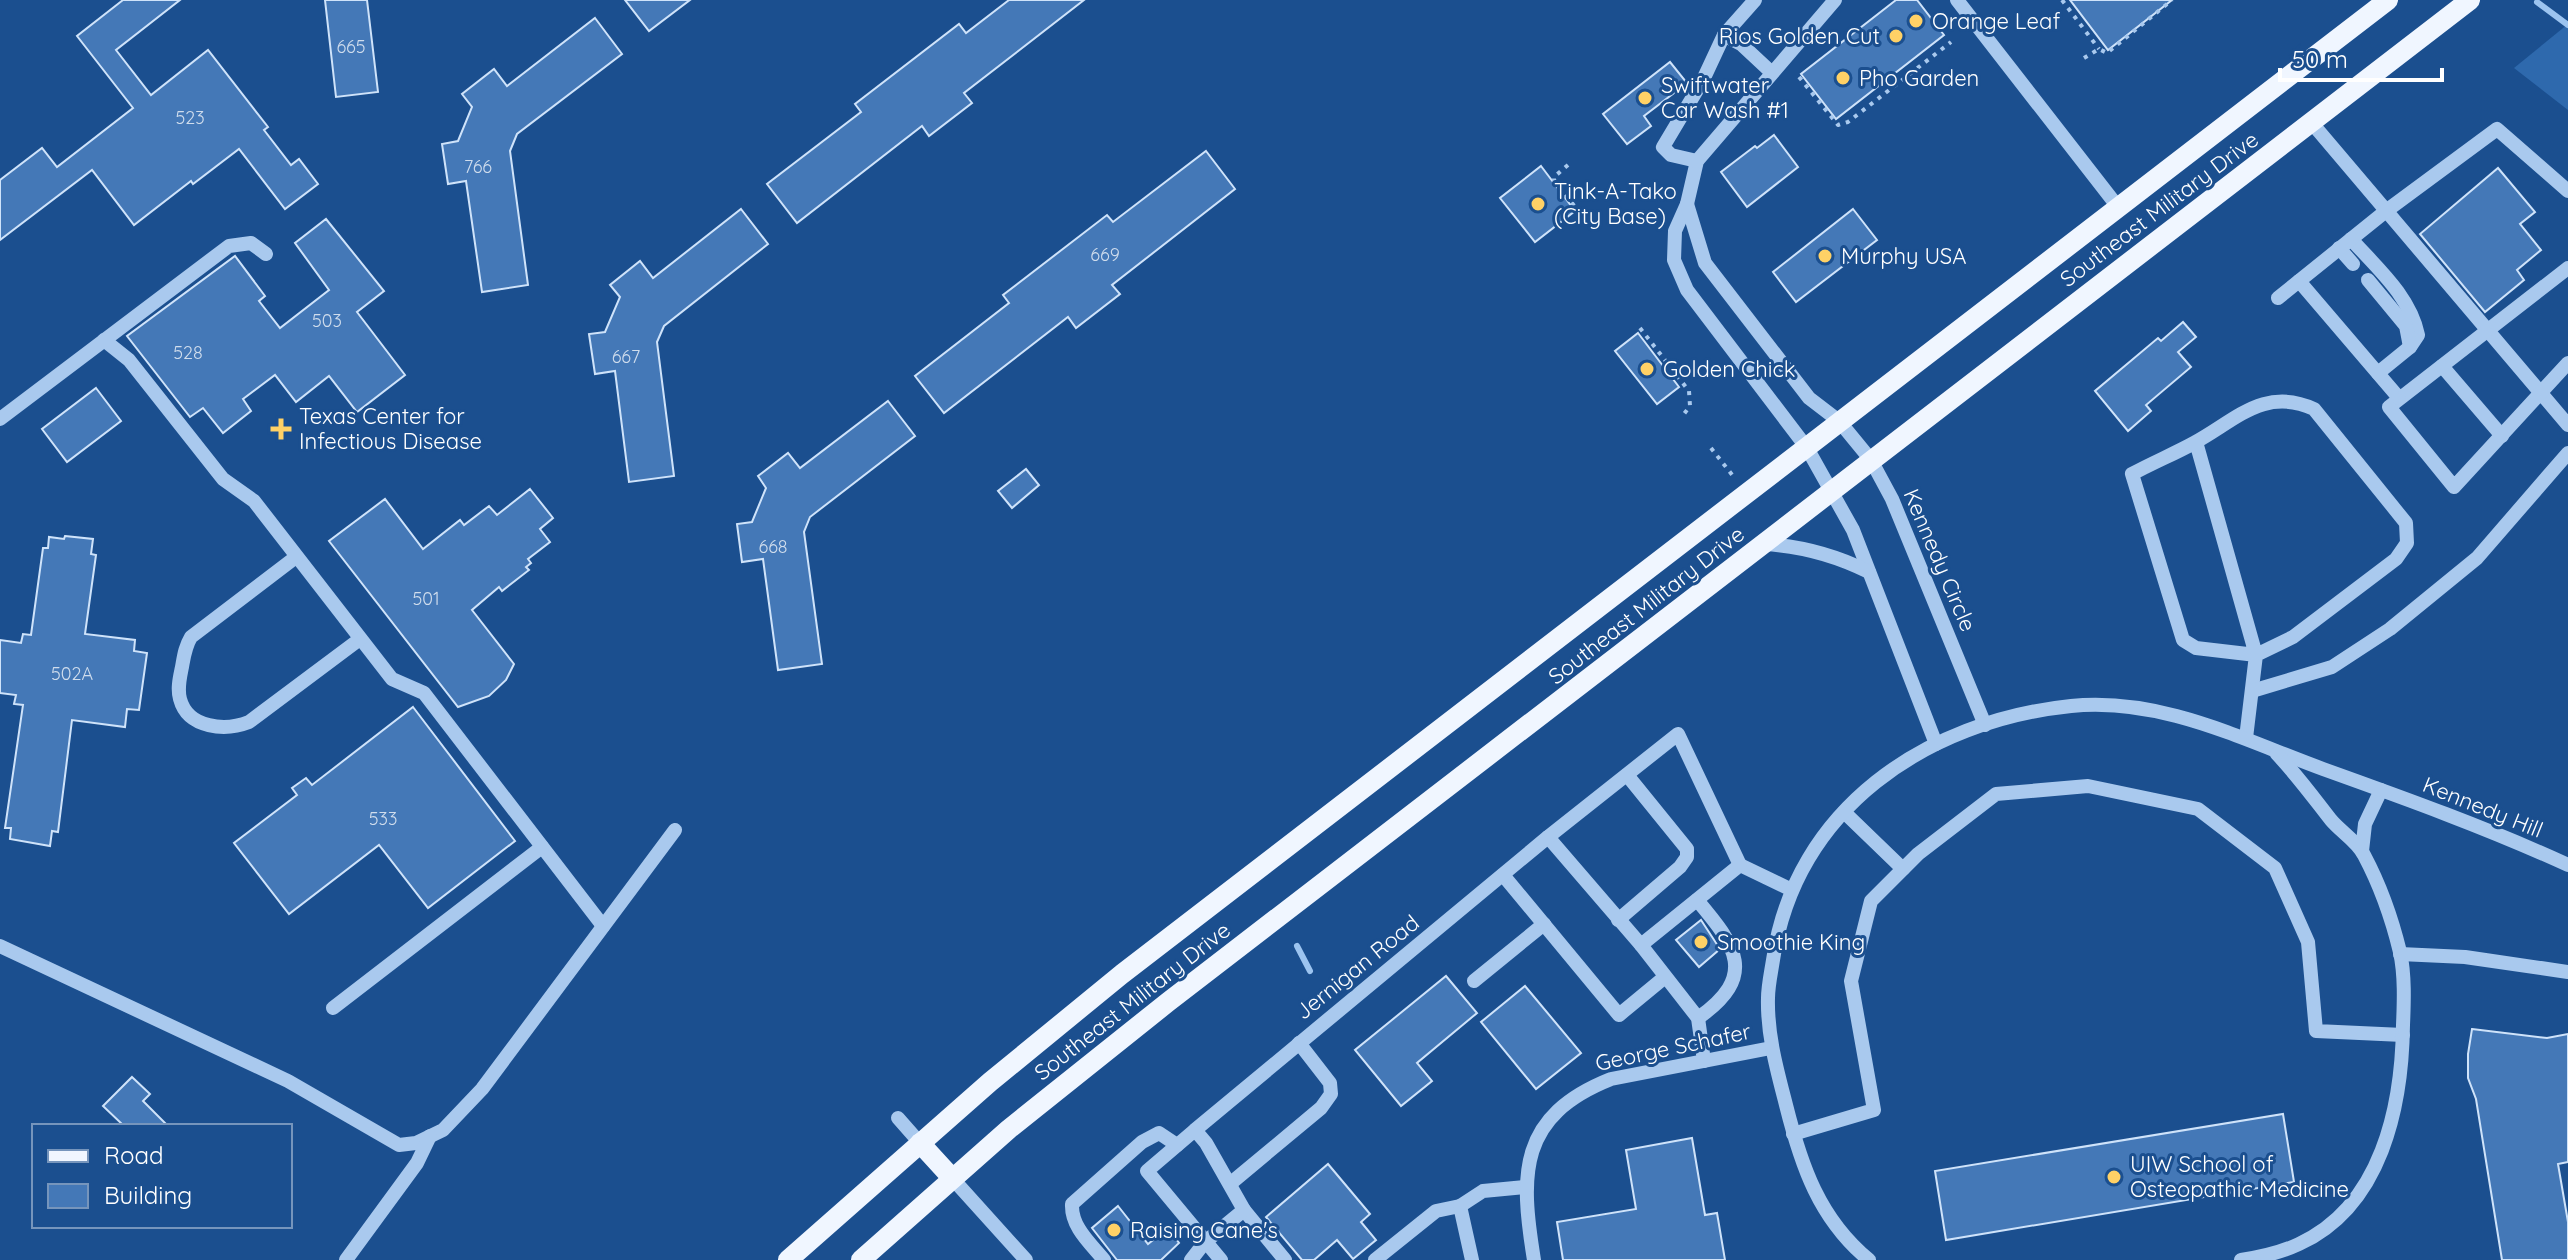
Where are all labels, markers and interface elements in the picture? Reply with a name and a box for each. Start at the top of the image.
place label: Orange Leaf [1932,7,2060,35]
marker: Orange Leaf [1907,12,1925,30]
place label: Rios Golden Cut [1719,22,1880,50]
marker: Rios Golden Cut [1887,27,1905,45]
scale bar [2280,32,2442,82]
house number: 665 [336,35,366,58]
text: 50 m [2292,44,2348,74]
place label: Pho Garden [1859,64,1979,92]
marker: Pho Garden [1834,69,1852,87]
place label: Swiftwater Car Wash #1 [1661,71,1789,124]
marker: Swiftwater Car Wash #1 [1636,89,1654,107]
house number: 523 [175,106,205,129]
street label: Southeast Military Drive [2054,125,2264,293]
house number: 766 [464,155,492,178]
place label: Tink-A-Tako (City Base) [1554,177,1677,230]
marker: Tink-A-Tako (City Base) [1529,195,1547,213]
place label: Murphy USA [1841,242,1966,270]
house number: 669 [1090,243,1120,266]
marker: Murphy USA [1816,247,1834,265]
house number: 503 [312,309,342,332]
house number: 528 [173,341,203,364]
house number: 667 [612,345,640,368]
place label: Golden Chick [1663,355,1796,383]
marker: Golden Chick [1638,360,1656,378]
place label: Texas Center for Infectious Disease [299,402,482,455]
marker: Texas Center for Infectious Disease [270,418,292,440]
street label: Kennedy Circle [1897,484,1983,636]
street label: Southeast Military Drive [1542,520,1750,690]
house number: 668 [758,535,788,558]
house number: 501 [412,587,440,610]
house number: 502A [51,662,93,685]
street label: Kennedy Hill [2419,770,2547,844]
house number: 533 [369,807,397,830]
street label: Jernigan Road [1289,909,1425,1025]
street label: Southeast Military Drive [1028,916,1236,1086]
place label: Smoothie King [1717,928,1865,956]
marker: Smoothie King [1692,933,1710,951]
street label: George Schafer [1593,1017,1754,1077]
legend [32,1124,292,1228]
text: Road [104,1140,164,1170]
place label: UIW School of Osteopathic Medicine [2130,1150,2349,1203]
marker: UIW School of Osteopathic Medicine [2105,1168,2123,1186]
text: Building [104,1180,192,1210]
place label: Raising Cane's [1130,1216,1278,1244]
marker: Raising Cane's [1105,1221,1123,1239]

